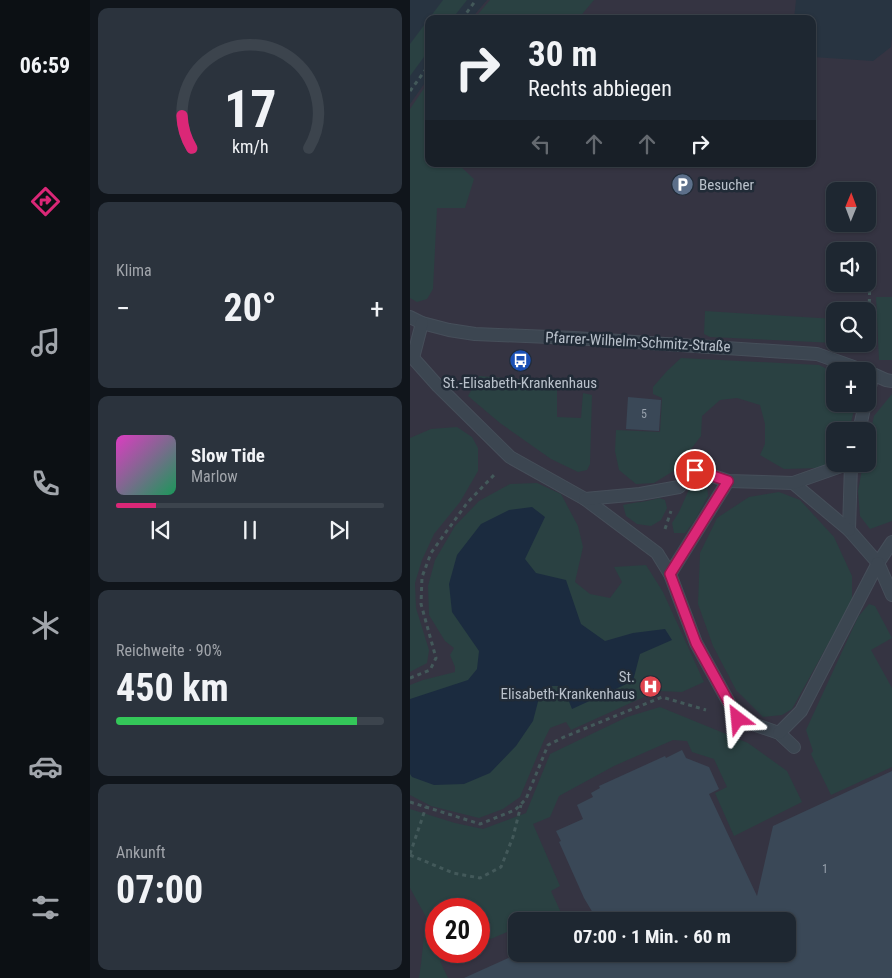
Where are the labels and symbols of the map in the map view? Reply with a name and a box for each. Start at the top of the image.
parking icon: Besucher [671,173,695,197]
place label: Besucher [699,176,755,194]
north arrow [826,182,876,232]
street label: Pfarrer-Wilhelm-Schmitz-Straße [545,328,731,356]
bus stop icon: St.-Elisabeth-Krankenhaus [508,348,532,372]
place label: St.-Elisabeth-Krankenhaus [443,374,597,392]
house number: 5 [641,407,647,421]
pin [674,449,716,491]
place label: St. Elisabeth-Krankenhaus [500,668,635,703]
hospital icon: St. Elisabeth-Krankenhaus [639,674,663,698]
position arrow [711,692,763,744]
house number: 1 [822,862,828,876]
speed limit sign: 20 [425,898,490,963]

